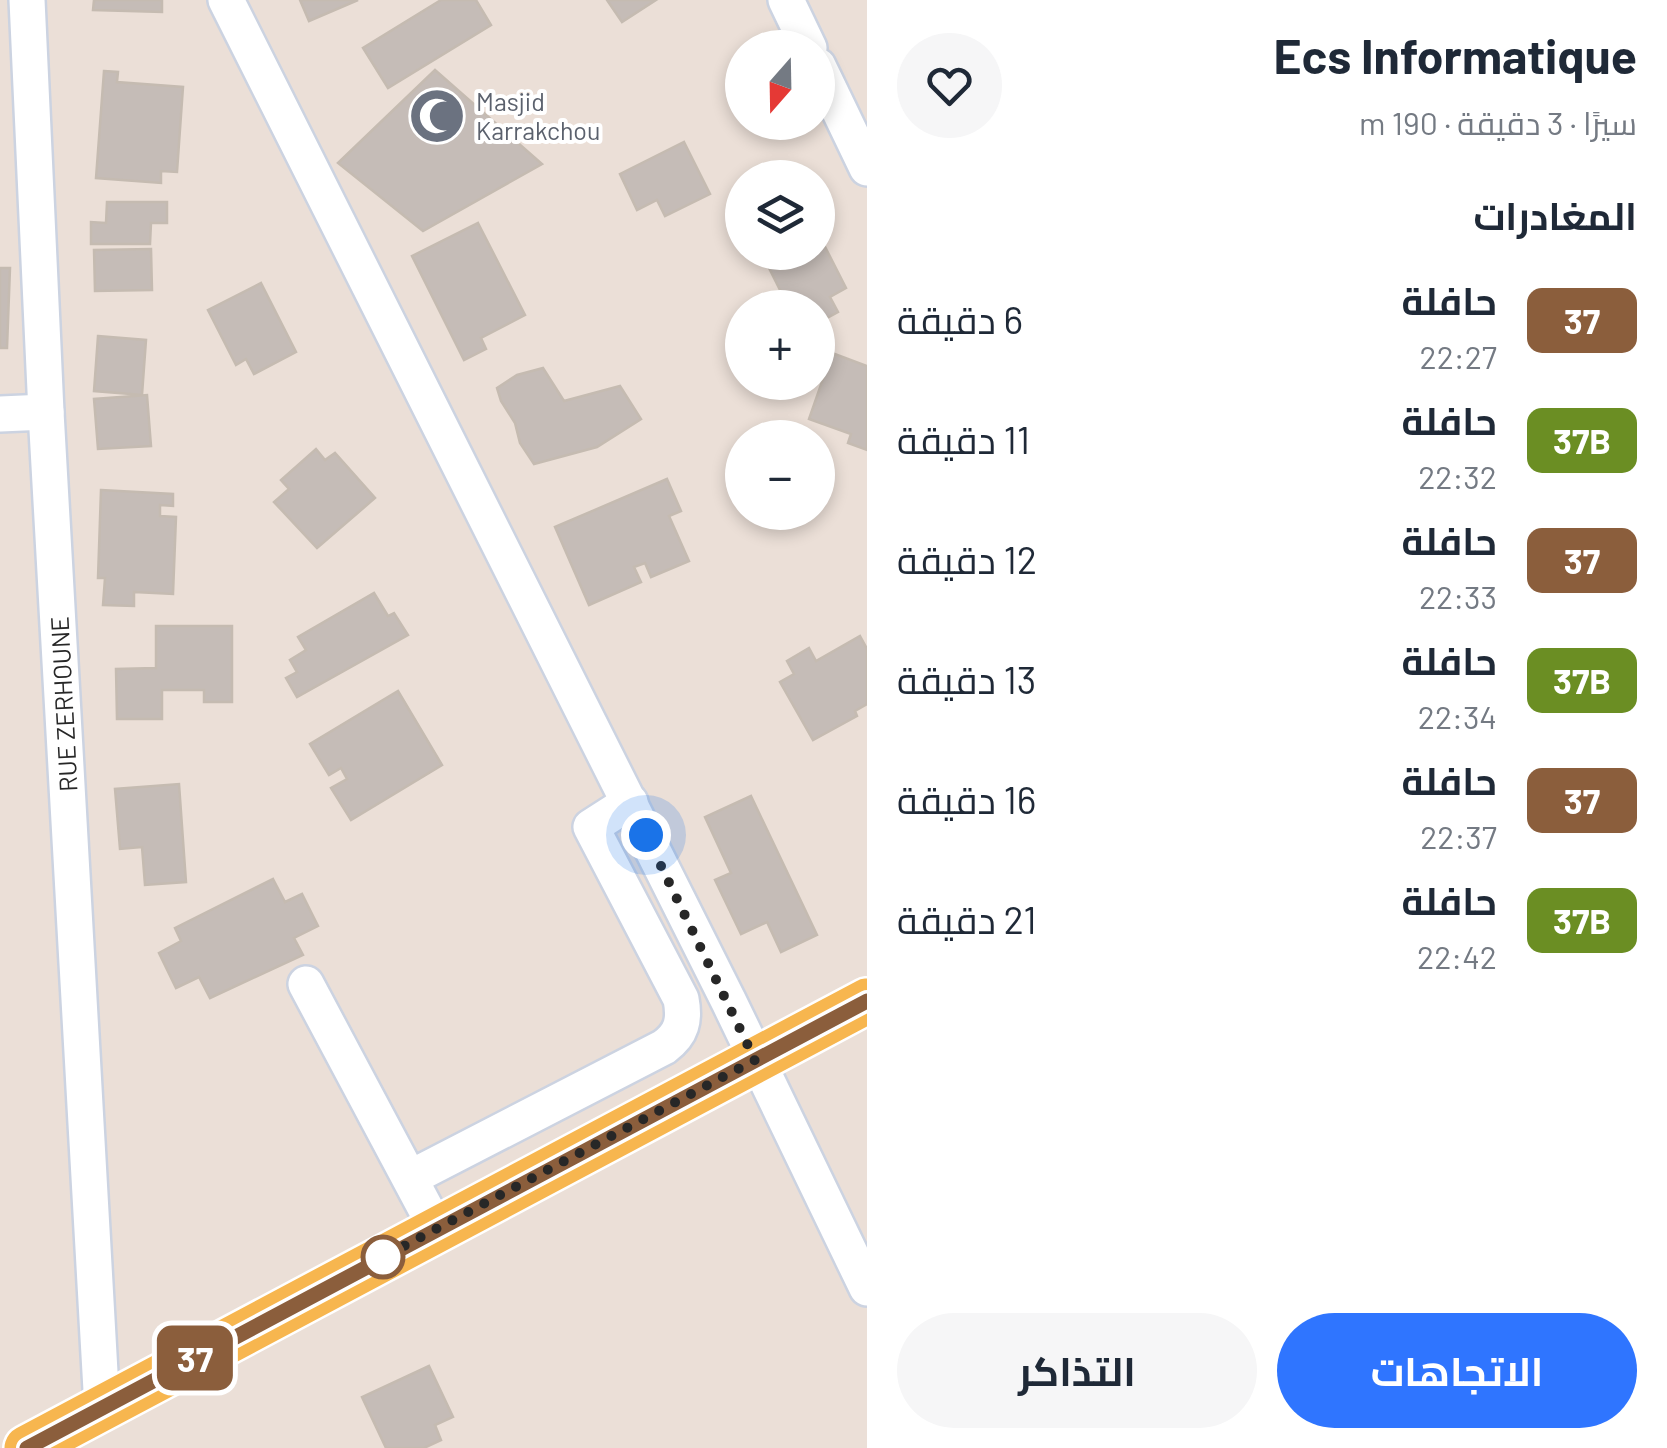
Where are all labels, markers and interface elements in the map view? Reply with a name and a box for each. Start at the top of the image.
text: Ecs Informatique [1273,26,1637,84]
north arrow [725,30,835,140]
map controls [725,30,835,530]
button: heart [897,33,1002,138]
mosque icon: Masjid Karrakchou [407,86,467,146]
place label: Masjid Karrakchou [476,86,600,145]
text: سيرًا · 3 دقيقة · 190 m [1359,103,1637,141]
button: layers [725,160,835,270]
text: المغادرات [1474,192,1637,238]
text: حافلة [1401,277,1497,323]
button: + [725,290,835,400]
text: 6 دقيقة [897,296,1023,342]
text: 37 [1564,299,1600,341]
text: 22:27 [1420,337,1497,375]
text: حافلة [1401,397,1497,443]
text: 11 دقيقة [897,416,1030,462]
text: 37B [1553,419,1611,461]
button: − [725,420,835,530]
text: 22:32 [1418,457,1497,495]
text: حافلة [1401,517,1497,563]
text: 12 دقيقة [897,536,1037,582]
text: 37 [1564,539,1600,581]
text: 22:33 [1419,577,1497,615]
street label: RUE ZERHOUNE [43,616,83,792]
text: حافلة [1401,637,1497,683]
text: 13 دقيقة [897,656,1036,702]
text: 37B [1553,659,1611,701]
text: 22:34 [1418,697,1497,735]
text: حافلة [1401,757,1497,803]
text: 16 دقيقة [897,776,1036,822]
text: 37 [1564,779,1600,821]
your location [621,810,671,860]
text: 22:37 [1420,817,1497,855]
text: حافلة [1401,877,1497,923]
text: 21 دقيقة [897,896,1037,942]
text: 37B [1553,899,1611,941]
text: 22:42 [1417,937,1497,975]
unlabelled marker [362,1236,404,1278]
button: التذاكر [897,1313,1257,1428]
button: الاتجاهات [1277,1313,1637,1428]
line badge: 37 [150,1326,240,1390]
text: 37 [177,1337,213,1379]

